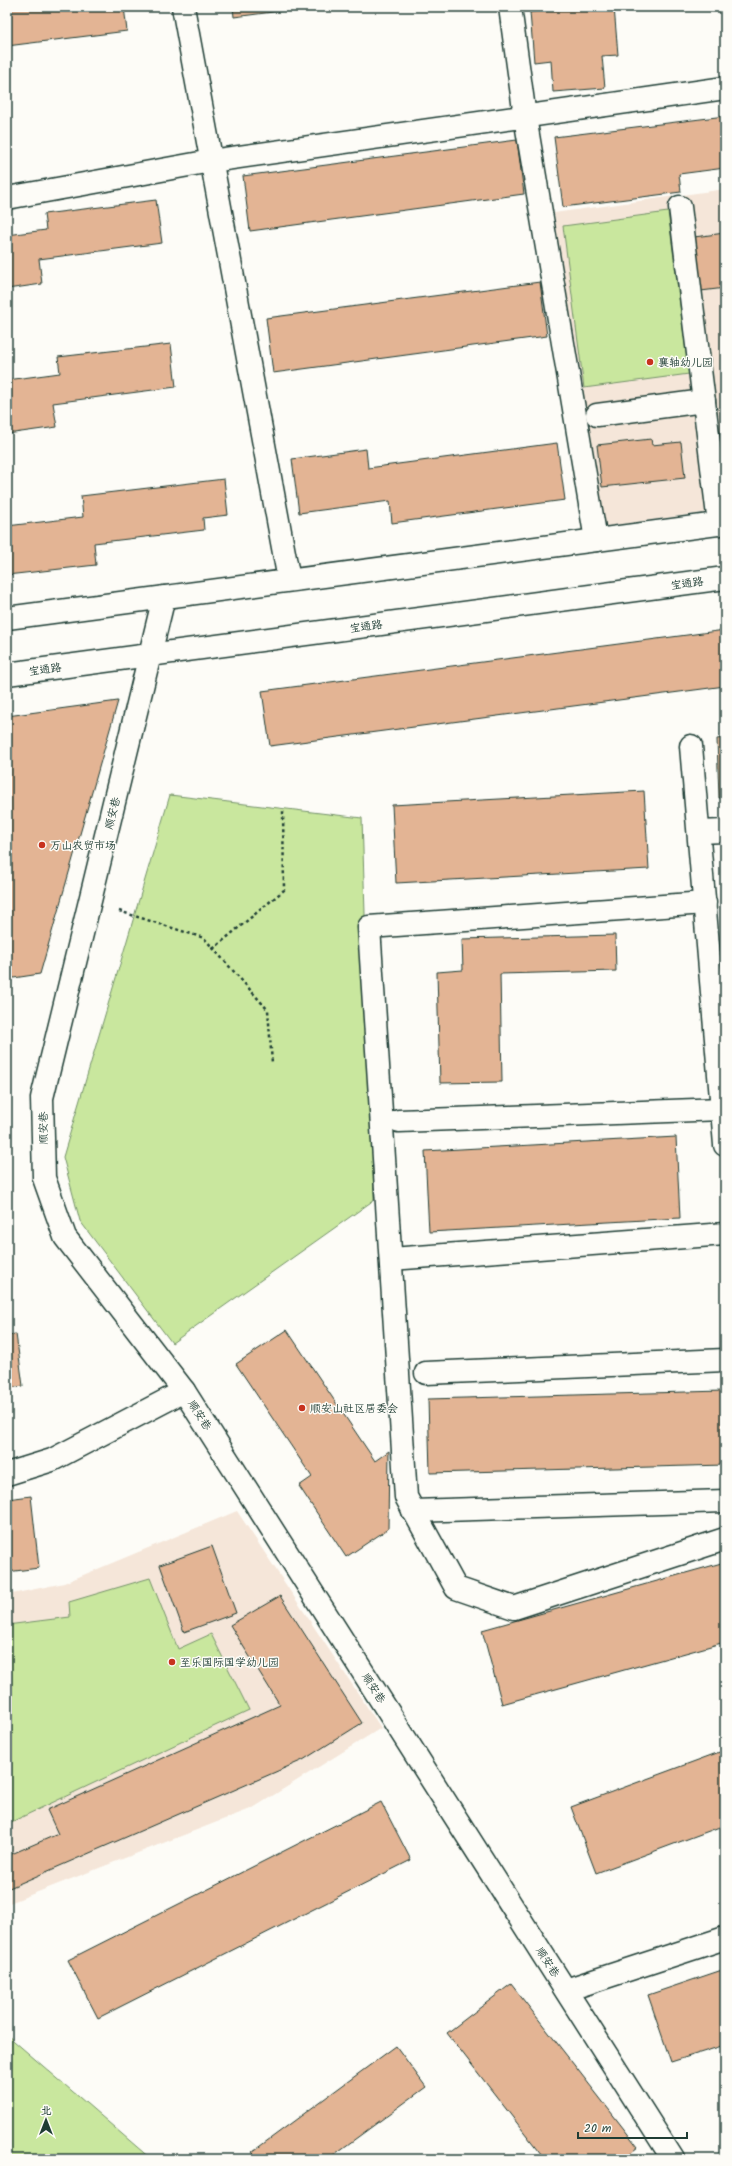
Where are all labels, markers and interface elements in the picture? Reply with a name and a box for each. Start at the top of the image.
place label: 襄轴幼儿园 [658,354,713,372]
marker: 襄轴幼儿园 [645,357,655,367]
street label: 宝通路 [670,573,705,595]
street label: 宝通路 [349,616,384,638]
street label: 宝通路 [28,659,63,681]
street label: 顺安巷 [100,795,126,831]
place label: 万山农贸市场 [50,837,116,855]
marker: 万山农贸市场 [37,840,47,850]
street label: 顺安巷 [35,1111,53,1145]
street label: 顺安巷 [183,1397,216,1434]
place label: 顺安山社区居委会 [310,1400,398,1418]
marker: 顺安山社区居委会 [297,1403,307,1413]
place label: 至乐国际国学幼儿园 [180,1654,279,1672]
marker: 至乐国际国学幼儿园 [167,1657,177,1667]
street label: 顺安巷 [357,1670,390,1707]
street label: 顺安巷 [531,1944,564,1981]
north arrow [26,2100,66,2140]
text: 北 [41,2102,52,2120]
scale bar [578,2114,687,2140]
text: 20 m [584,2119,612,2138]

